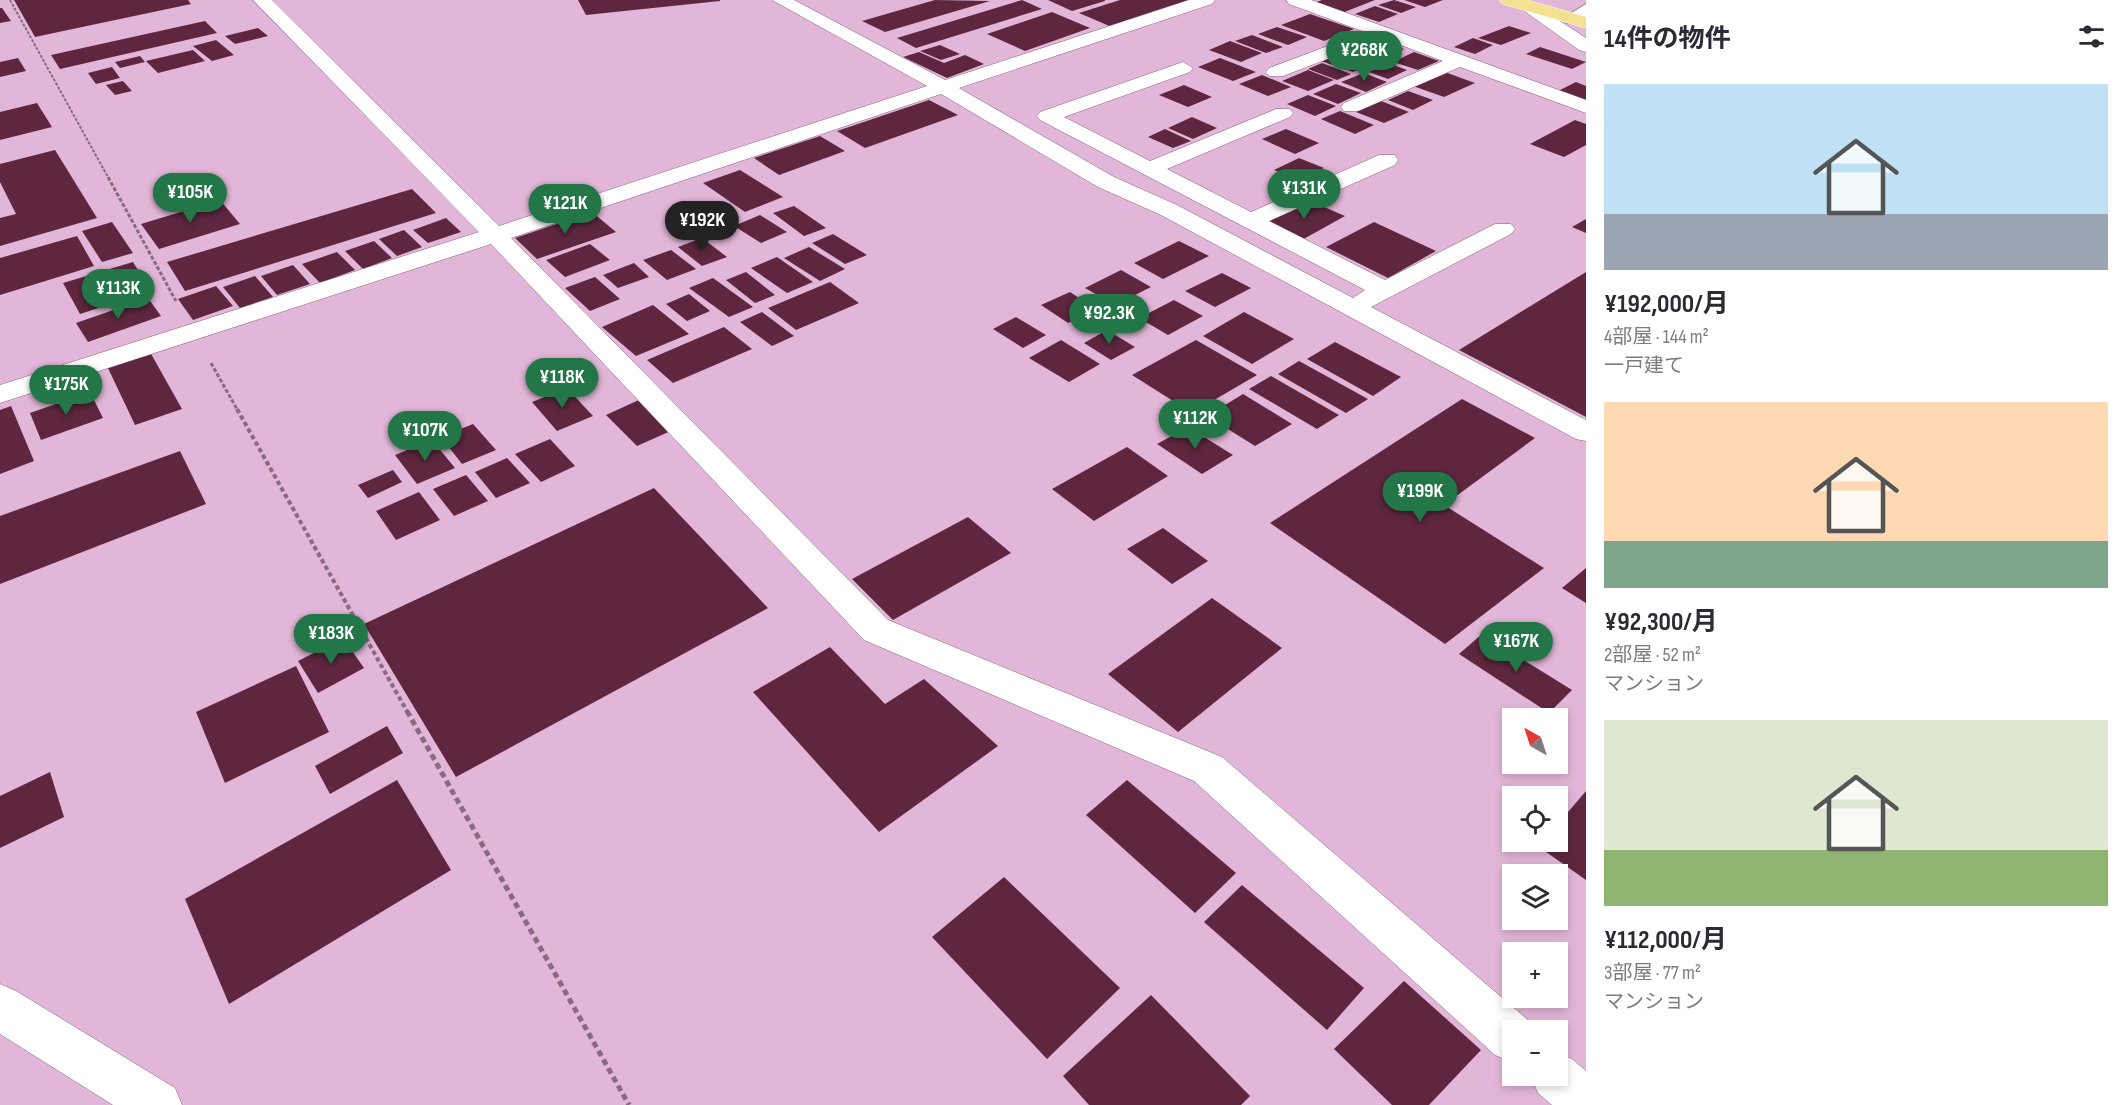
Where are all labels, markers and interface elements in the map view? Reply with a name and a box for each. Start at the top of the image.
icon: filters [2075,20,2108,53]
text: 14件の物件 [1604,24,1731,55]
pin: ¥268K [1322,31,1406,82]
text: ¥268K [1340,38,1388,62]
icon: home [1802,123,1910,231]
pin: ¥131K [1262,169,1346,220]
pin: ¥105K [148,173,232,224]
text: ¥131K [1282,176,1327,200]
text: ¥105K [167,180,213,204]
pin: ¥121K [523,184,607,235]
text: ¥121K [542,191,588,215]
pin: ¥192K [660,201,744,252]
text: ¥192K [679,208,725,232]
pin: ¥113K [76,269,160,320]
text: ¥113K [96,276,140,300]
text: ¥192,000/月 [1604,289,1729,320]
pin: ¥92.3K [1060,294,1158,345]
text: ¥92.3K [1083,301,1135,325]
text: 4部屋 · 144 m² [1604,325,1709,349]
text: 一戸建て [1604,354,1684,378]
pin: ¥118K [520,358,604,409]
pin: ¥175K [24,365,108,416]
text: ¥118K [539,365,585,389]
text: ¥175K [43,372,89,396]
pin: ¥112K [1153,399,1237,450]
text: ¥112K [1173,406,1217,430]
pin: ¥107K [383,411,467,462]
text: ¥107K [402,418,448,442]
icon: home [1802,441,1910,549]
pin: ¥199K [1378,472,1462,523]
text: ¥199K [1397,479,1443,503]
text: ¥92,300/月 [1604,607,1718,638]
pin: ¥183K [289,614,373,665]
text: ¥183K [308,621,354,645]
pin: ¥167K [1474,622,1558,673]
text: ¥167K [1493,629,1539,653]
text: 2部屋 · 52 m² [1604,643,1701,667]
text: マンション [1604,672,1704,696]
north arrow [1502,708,1568,774]
map controls [1502,708,1568,1086]
icon: home [1802,759,1910,867]
button: locate [1502,786,1568,852]
button: layers [1502,864,1568,930]
text: ¥112,000/月 [1604,925,1727,956]
button: + [1502,942,1568,1008]
text: 3部屋 · 77 m² [1604,961,1701,985]
text: マンション [1604,990,1704,1014]
button: − [1502,1020,1568,1086]

